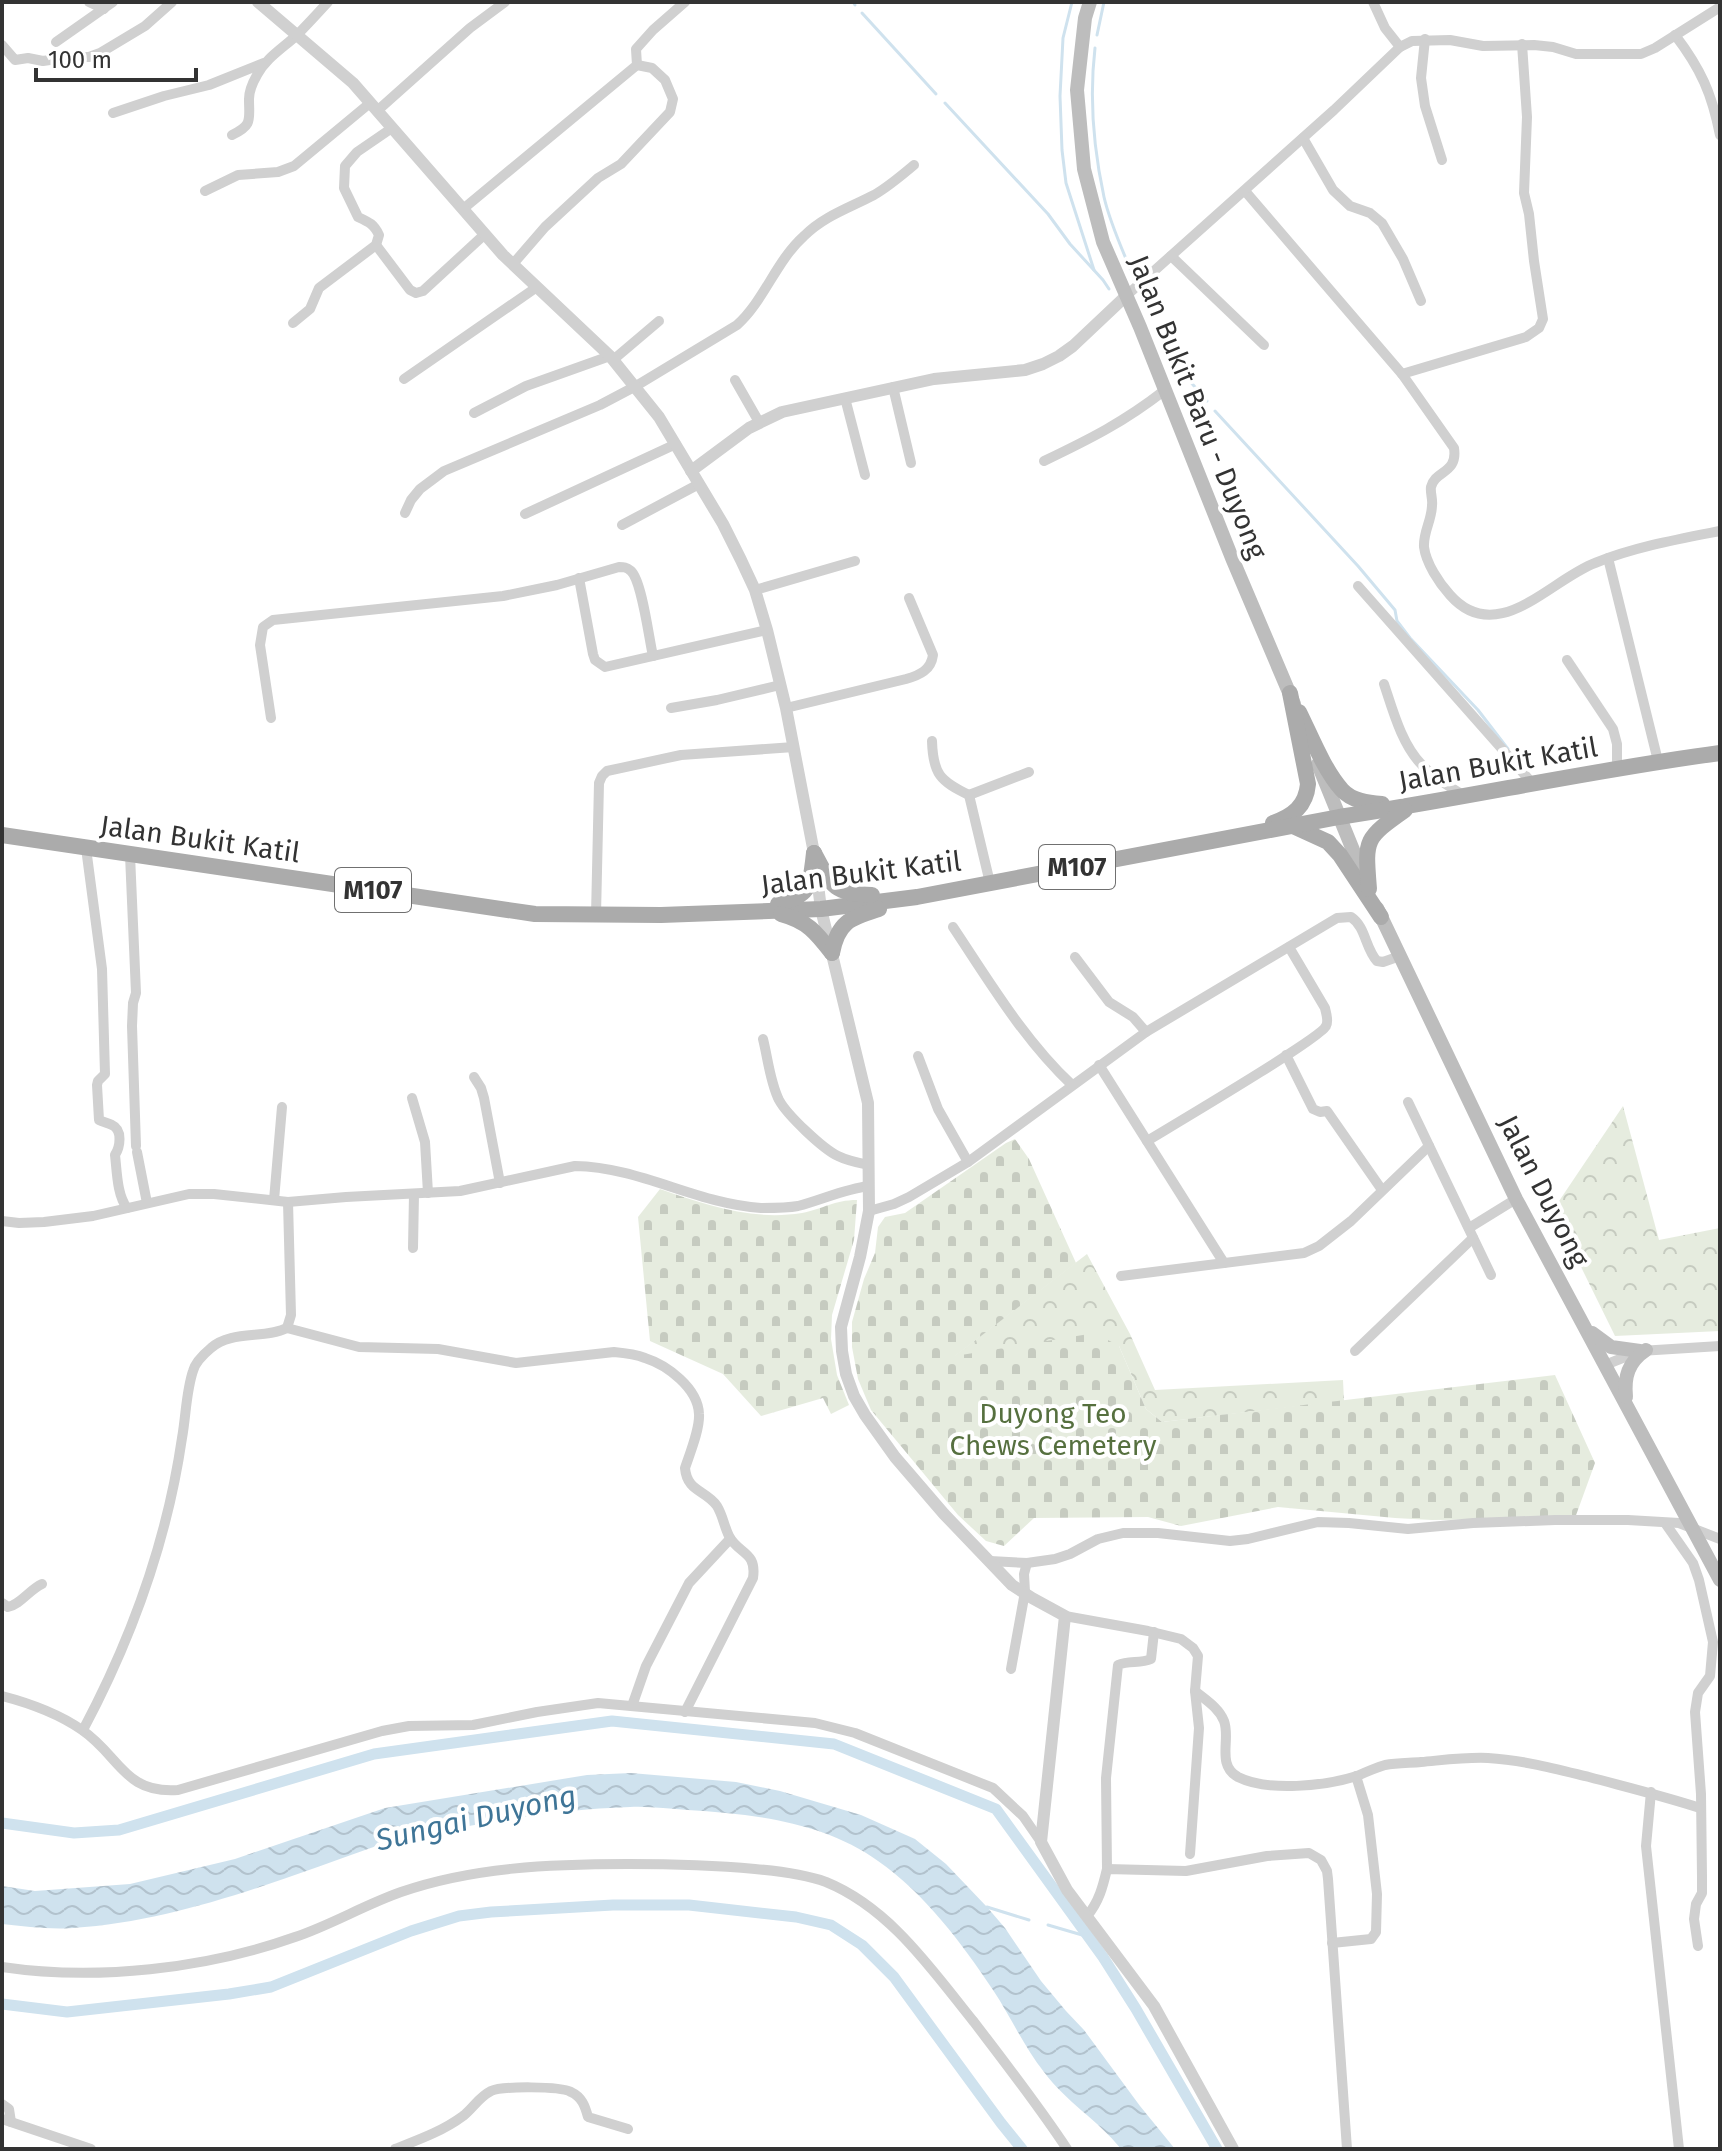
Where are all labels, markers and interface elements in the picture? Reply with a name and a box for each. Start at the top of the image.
scale bar [36,32,196,82]
text: 100 m [48,46,112,74]
street label: Jalan Bukit Baru - Duyong [1122,250,1274,564]
street label: Jalan Bukit Katil [1396,730,1600,798]
street label: Jalan Bukit Katil [98,809,302,869]
street label: Jalan Bukit Katil [759,844,963,902]
road number: M107 [1039,845,1115,889]
road number: M107 [335,868,411,912]
street label: Jalan Duyong [1492,1110,1597,1273]
park label: Duyong Teo Chews Cemetery [950,1397,1157,1462]
water label: Sungai Duyong [371,1777,580,1859]

